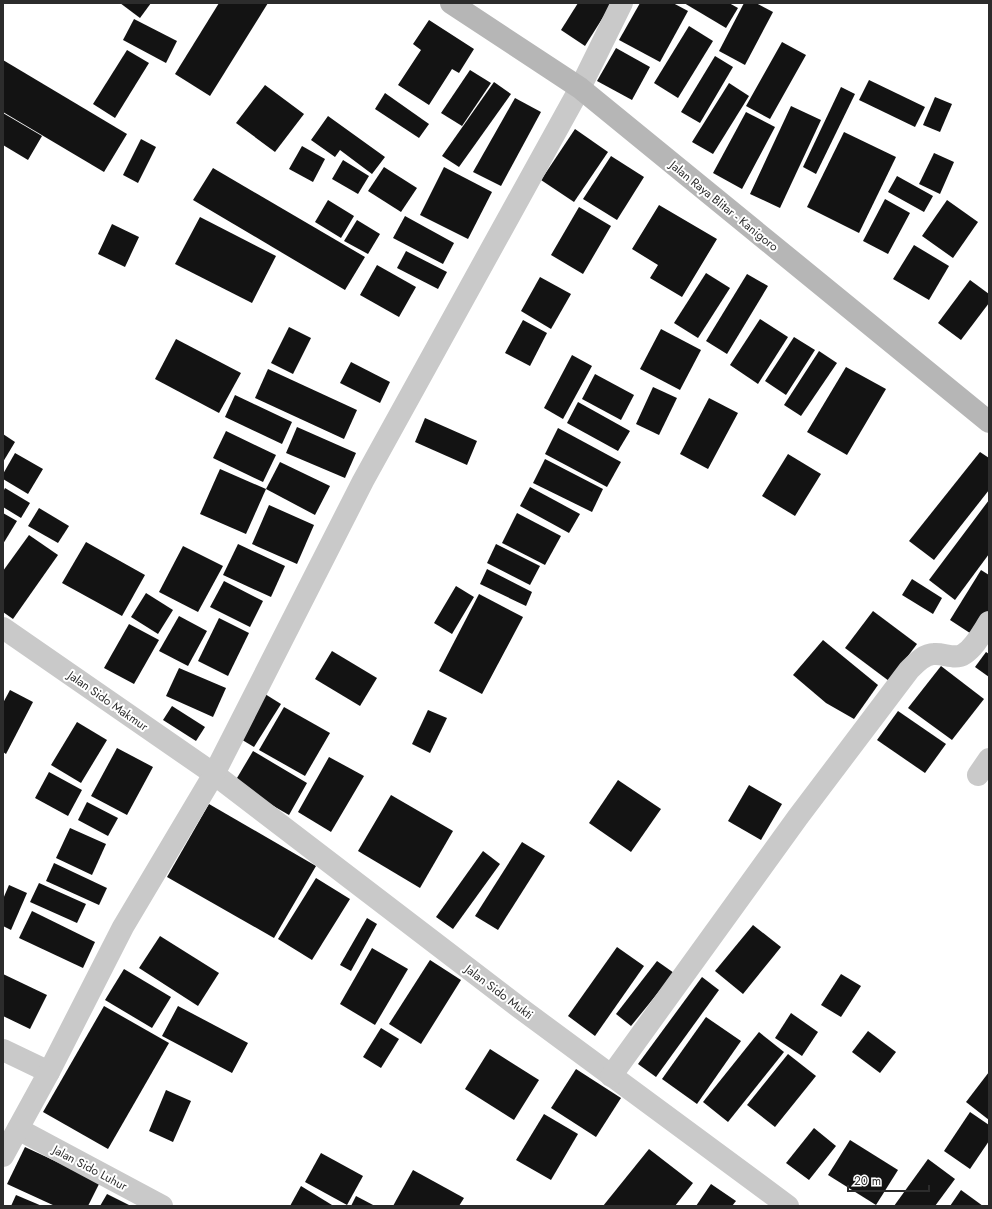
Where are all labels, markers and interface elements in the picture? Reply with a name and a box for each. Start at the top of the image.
street label: Jalan Raya Blitar - Kanigoro [664,155,782,256]
street label: Jalan Sido Makmur [63,665,153,736]
street label: Jalan Sido Mukti [460,959,537,1024]
street label: Jalan Sido Luhur [48,1140,131,1196]
scale bar [848,1167,929,1193]
text: 20 m [854,1172,881,1190]

